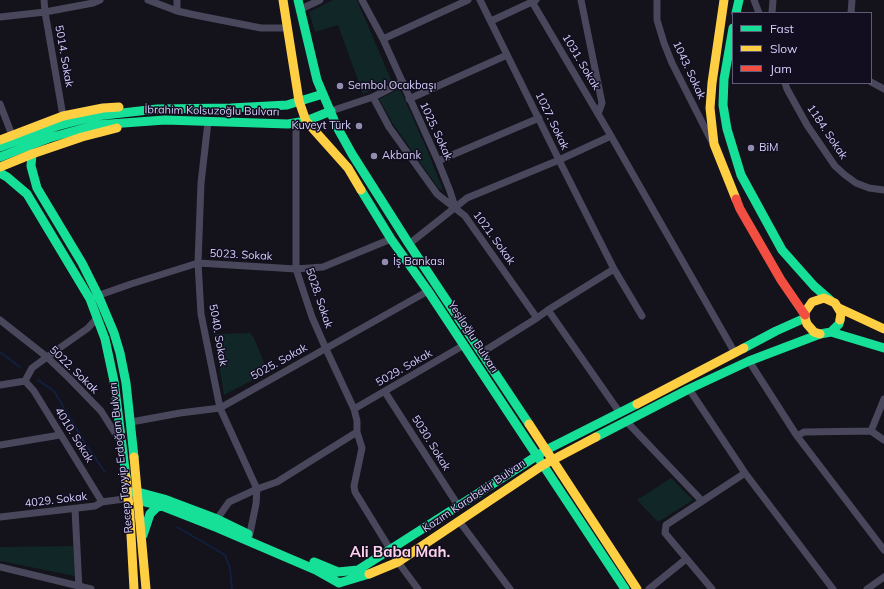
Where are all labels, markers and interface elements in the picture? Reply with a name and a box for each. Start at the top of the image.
legend [732,12,872,84]
text: Fast [770,21,794,36]
street label: 5014. Sokak [52,24,76,88]
street label: 1031. Sokak [559,32,603,92]
street label: 1043. Sokak [670,39,708,101]
text: Slow [770,41,798,56]
text: Jam [770,61,792,76]
place label: Sembol Ocakbaşı [348,79,436,93]
marker: Sembol Ocakbaşı [335,81,345,91]
street label: 1027. Sokak [532,90,572,152]
street label: 1025. Sokak [417,100,455,162]
street label: 1184. Sokak [804,102,850,162]
street label: İbrahim Kolsuzoğlu Bulvarı [144,103,280,119]
place label: Kuveyt Türk [292,119,351,133]
marker: Kuveyt Türk [354,121,364,131]
place label: BiM [759,141,779,155]
marker: BiM [746,143,756,153]
place label: Akbank [382,149,421,163]
marker: Akbank [369,151,379,161]
street label: 1021. Sokak [470,209,518,267]
street label: 5023. Sokak [209,247,273,263]
place label: İş Bankası [393,255,445,269]
marker: İş Bankası [380,257,390,267]
street label: 5028. Sokak [303,266,335,330]
street label: Yeşiloğlu Bulvarı [445,299,501,375]
street label: 5040. Sokak [206,303,230,367]
street label: 5025. Sokak [248,341,310,383]
street label: 5022. Sokak [47,343,101,397]
street label: 5029. Sokak [374,347,434,389]
street label: Recep Tayyip Erdoğan Bulvarı [107,382,135,534]
street label: 4010. Sokak [52,405,96,465]
street label: 5030. Sokak [409,413,453,473]
street label: Kazım Karabekir Bulvarı [420,457,528,535]
street label: 4029. Sokak [24,490,88,510]
district label: Ali Baba Mah. [350,543,450,561]

